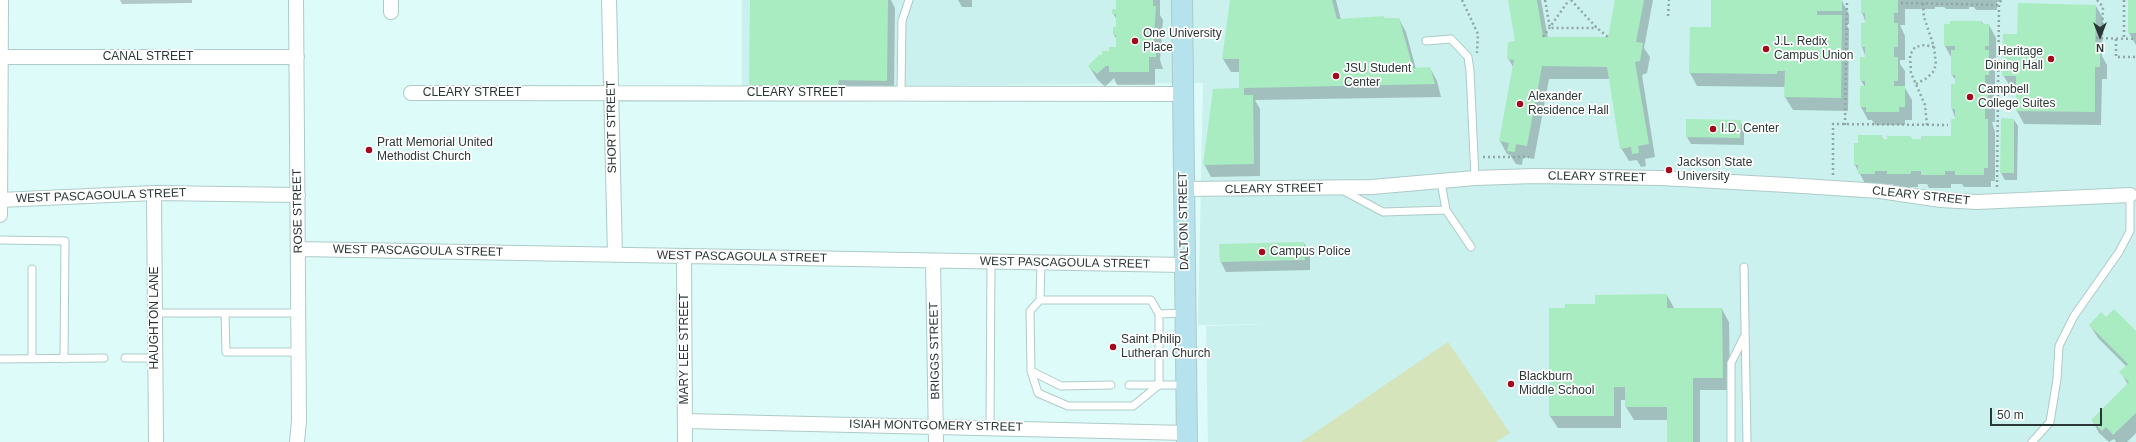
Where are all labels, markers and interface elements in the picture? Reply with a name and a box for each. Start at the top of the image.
north arrow [2080,16,2120,56]
place label: One University Place [1143,27,1222,55]
place label: J.L. Redix Campus Union [1774,35,1853,63]
marker: One University Place [1130,36,1140,46]
text: N [2096,42,2104,54]
marker: J.L. Redix Campus Union [1761,44,1771,54]
place label: Heritage Dining Hall [1985,45,2043,73]
street label: CANAL STREET [103,50,193,64]
marker: Heritage Dining Hall [2046,54,2056,64]
place label: JSU Student Center [1344,62,1411,90]
marker: JSU Student Center [1331,71,1341,81]
street label: SHORT STREET [604,81,620,173]
place label: Campbell College Suites [1978,83,2055,111]
street label: CLEARY STREET [423,86,521,100]
street label: CLEARY STREET [747,86,845,100]
place label: Alexander Residence Hall [1528,90,1609,118]
marker: Campbell College Suites [1965,92,1975,102]
marker: Alexander Residence Hall [1515,99,1525,109]
place label: I.D. Center [1721,122,1779,136]
marker: I.D. Center [1708,124,1718,134]
place label: Pratt Memorial United Methodist Church [377,136,493,164]
marker: Pratt Memorial United Methodist Church [364,145,374,155]
place label: Jackson State University [1677,156,1752,184]
marker: Jackson State University [1664,165,1674,175]
street label: ROSE STREET [290,169,306,253]
street label: CLEARY STREET [1548,169,1646,185]
street label: DALTON STREET [1176,172,1192,270]
street label: CLEARY STREET [1225,181,1323,197]
street label: CLEARY STREET [1871,184,1971,208]
street label: WEST PASCAGOULA STREET [16,186,186,206]
street label: WEST PASCAGOULA STREET [333,242,503,260]
place label: Campus Police [1270,245,1351,259]
marker: Campus Police [1257,247,1267,257]
street label: WEST PASCAGOULA STREET [657,248,827,266]
street label: WEST PASCAGOULA STREET [980,254,1150,272]
street label: HAUGHTON LANE [148,266,162,370]
street label: MARY LEE STREET [678,293,692,405]
street label: BRIGGS STREET [927,302,943,400]
place label: Saint Philip Lutheran Church [1121,333,1210,361]
marker: Saint Philip Lutheran Church [1108,342,1118,352]
place label: Blackburn Middle School [1519,370,1594,398]
marker: Blackburn Middle School [1506,379,1516,389]
scale bar [1992,400,2104,426]
text: 50 m [1997,408,2024,422]
street label: ISIAH MONTGOMERY STREET [849,417,1023,435]

